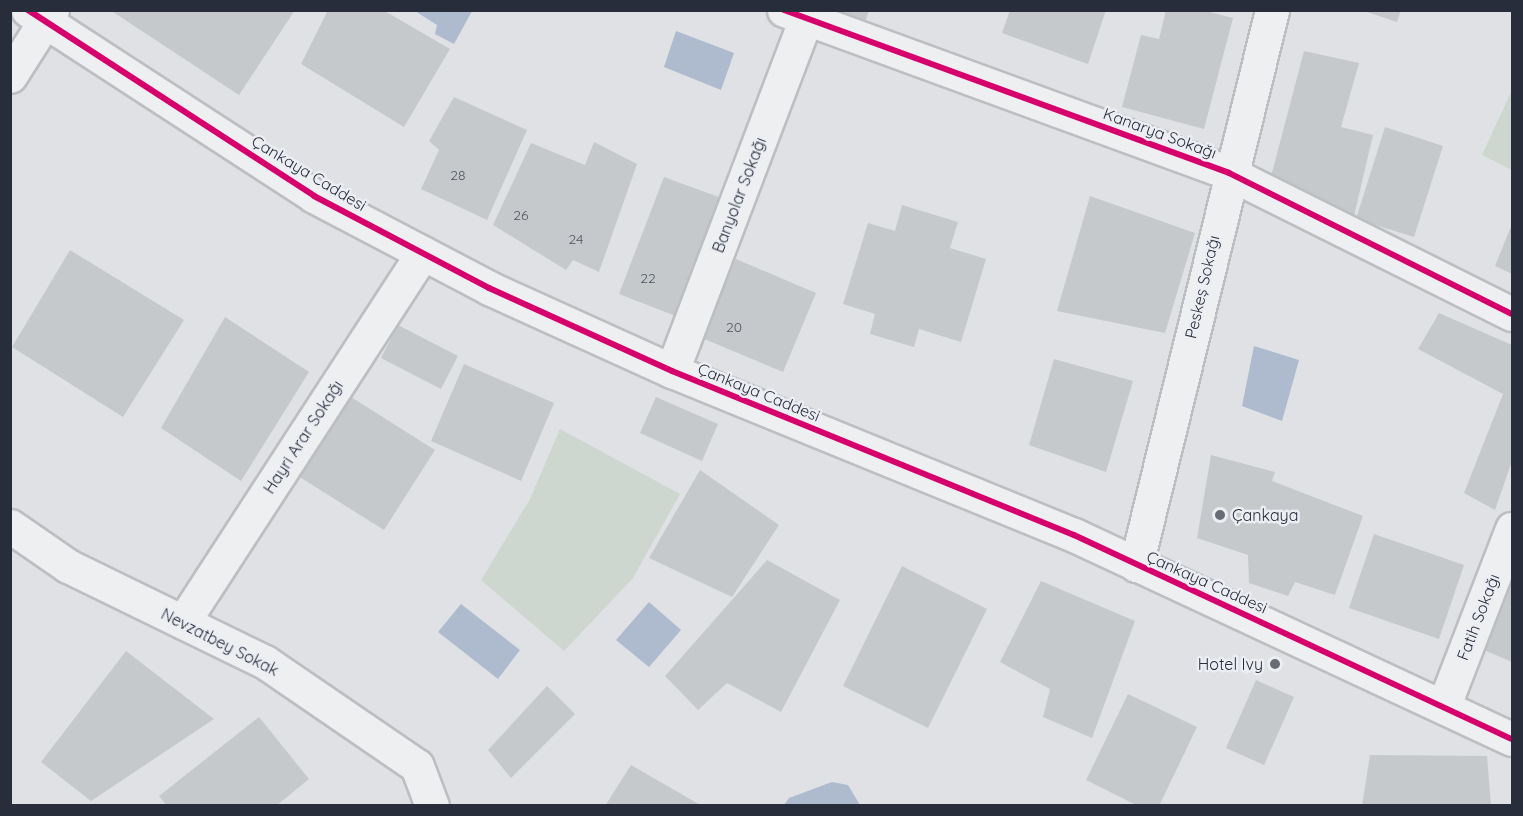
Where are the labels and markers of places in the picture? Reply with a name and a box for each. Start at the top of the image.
place label: Çankaya [1232,505,1298,525]
marker: Çankaya [1213,508,1227,522]
place label: Hotel Ivy [1198,654,1263,674]
marker: Hotel Ivy [1268,657,1282,671]

